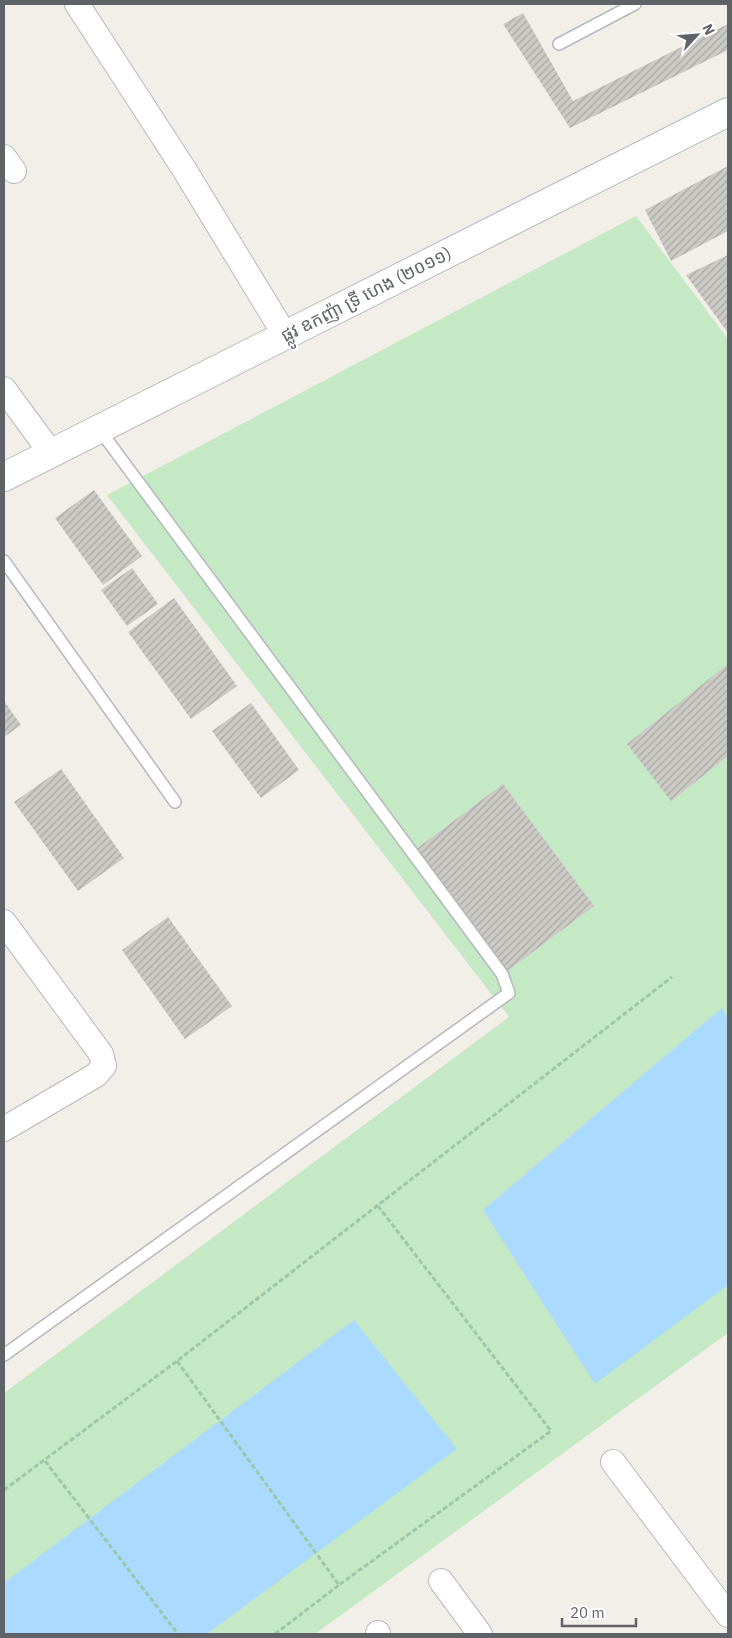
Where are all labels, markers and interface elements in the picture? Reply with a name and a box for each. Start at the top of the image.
north arrow [672,10,722,60]
text: N [698,21,719,38]
street label: ផ្លូវ ឧកញ៉ា ទ្រី ហេង (២០១១) [277,241,458,352]
scale bar [562,1596,636,1628]
text: 20 m [570,1603,605,1622]

